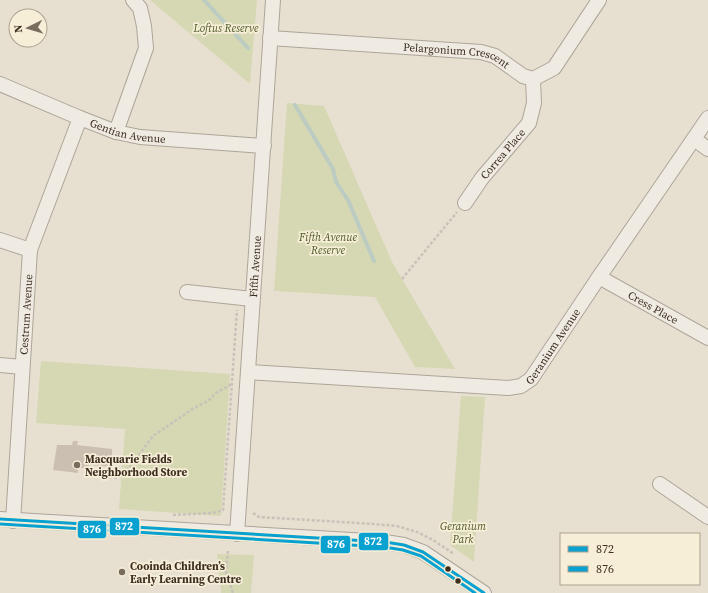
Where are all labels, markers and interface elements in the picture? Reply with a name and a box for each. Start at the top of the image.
north arrow [8,8,48,48]
park label: Loftus Reserve [192,21,259,36]
text: N [11,24,26,33]
street label: Pelargonium Crescent [403,39,513,72]
street label: Gentian Avenue [88,115,167,146]
street label: Correa Place [477,125,529,182]
park label: Fifth Avenue Reserve [298,230,358,258]
street label: Fifth Avenue [245,235,265,298]
street label: Cestrum Avenue [16,273,36,355]
street label: Cress Place [625,287,681,328]
street label: Geranium Avenue [523,305,584,388]
place label: Macquarie Fields Neighborhood Store [85,452,188,480]
marker: Macquarie Fields Neighborhood Store [72,460,82,470]
line badge: 872 [109,517,140,536]
text: 872 [115,519,133,534]
park label: Geranium Park [440,519,486,547]
line badge: 876 [77,520,107,539]
text: 876 [83,522,101,537]
line badge: 872 [358,532,389,551]
legend [560,533,700,585]
text: 872 [364,534,382,549]
line badge: 876 [320,535,351,554]
text: 876 [327,537,345,552]
text: 872 [596,541,614,557]
place label: Cooinda Children’s Early Learning Centre [130,559,241,587]
text: 876 [596,561,614,577]
unlabelled marker [443,564,453,574]
marker: Cooinda Children’s Early Learning Centre [117,567,127,577]
unlabelled marker [453,576,463,586]

